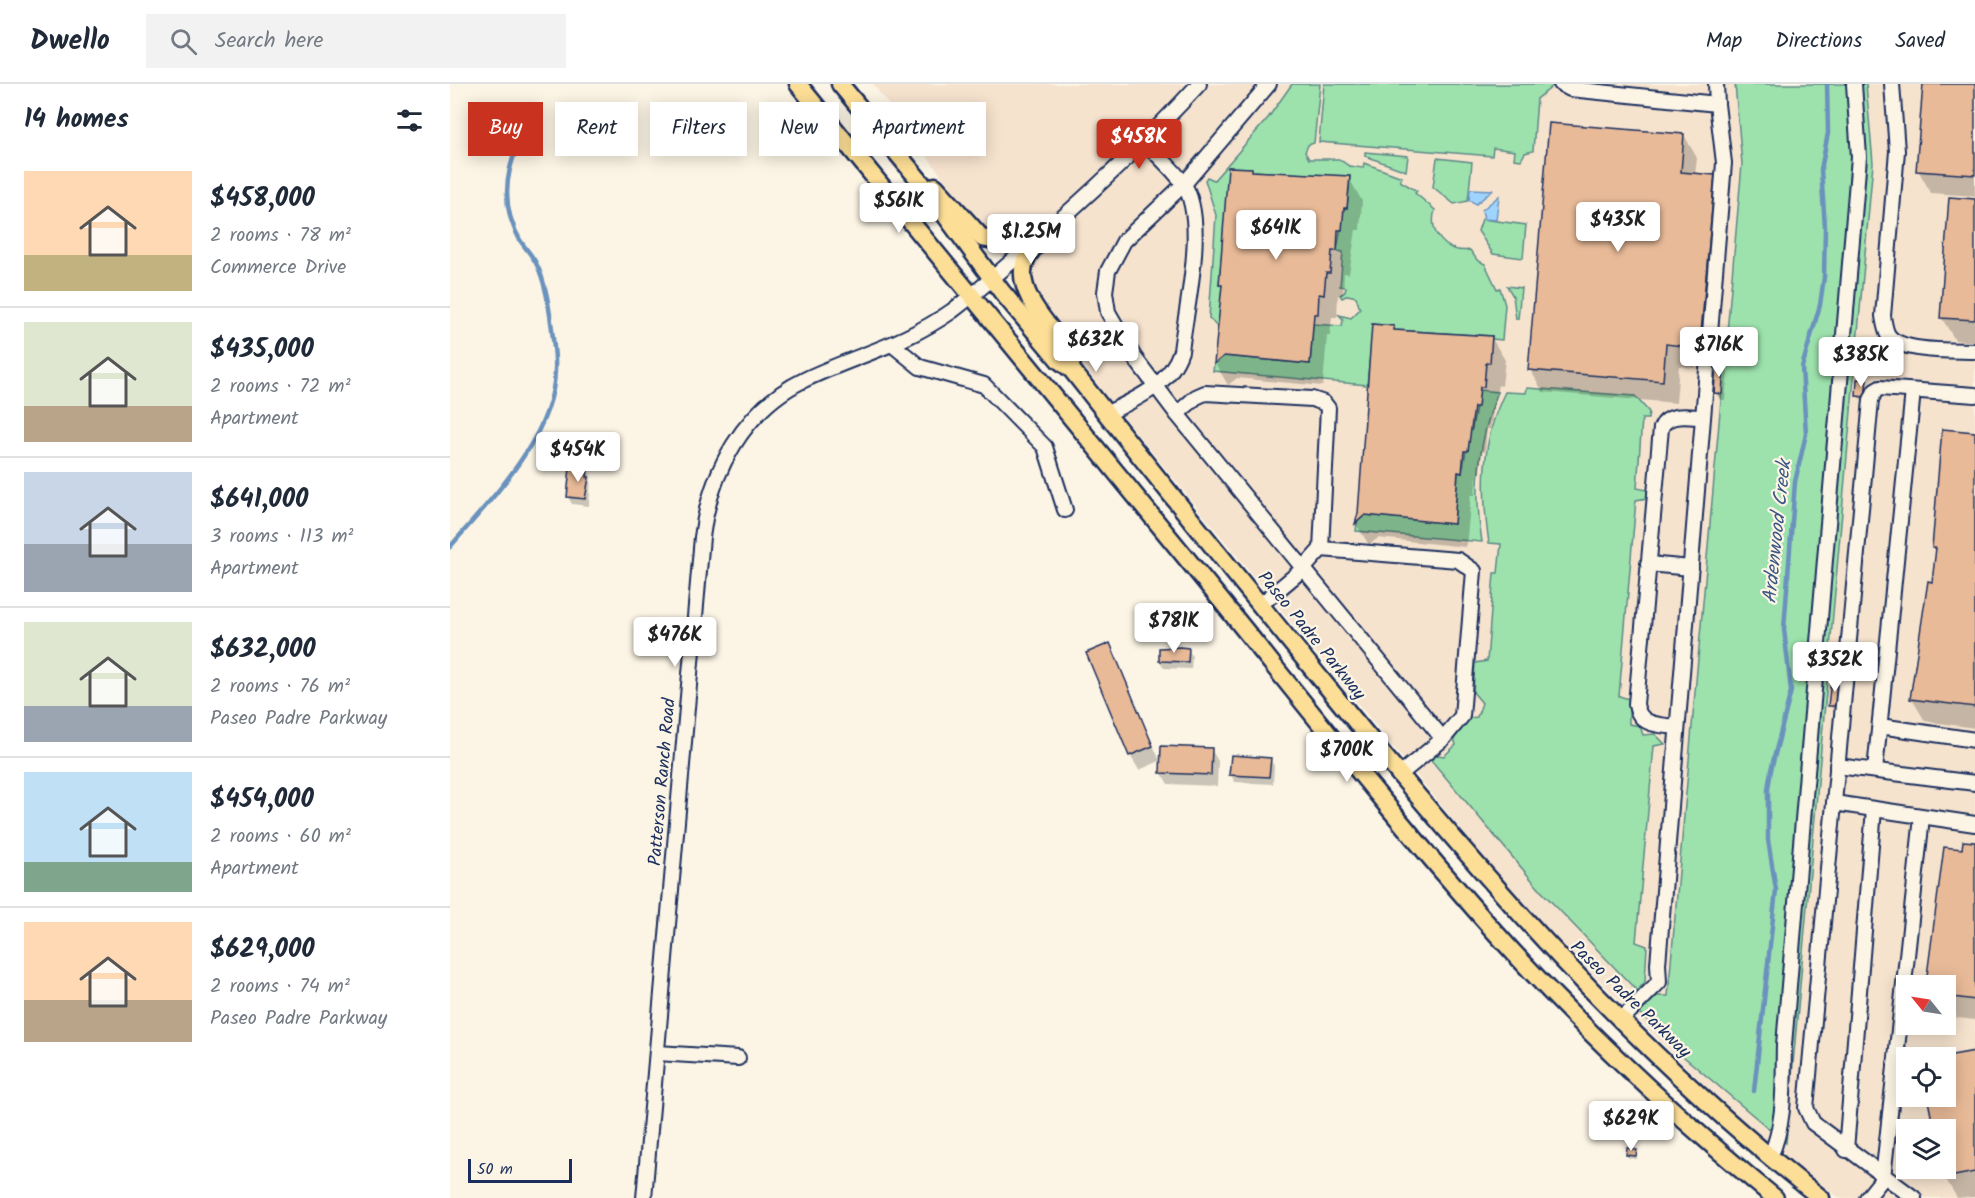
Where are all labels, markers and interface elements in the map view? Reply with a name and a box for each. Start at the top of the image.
search box [146,14,566,68]
text: Dwello [30,19,110,64]
text: Search here [215,24,323,59]
icon: search [167,25,200,58]
text: Map [1706,25,1742,58]
text: Directions [1775,25,1862,58]
text: Saved [1895,25,1945,58]
text: 14 homes [24,99,129,141]
chip: Buy [468,102,543,156]
chip: Rent [555,102,638,156]
chip: Filters [650,102,747,156]
chip: New [759,102,839,156]
chip: Apartment [851,102,986,156]
icon: filters [393,104,426,137]
pin: $458K [1097,119,1181,170]
text: $458K [1111,122,1167,154]
text: $458,000 [210,178,315,220]
pin: $561K [857,183,941,234]
text: $561K [874,186,924,218]
icon: home [72,195,144,267]
pin: $435K [1576,202,1660,253]
text: $435K [1590,205,1646,237]
pin: $641K [1234,210,1318,261]
text: $641K [1250,213,1302,245]
pin: $1.25M [982,214,1080,265]
text: $1.25M [1001,217,1061,249]
text: 2 rooms · 78 m² [210,220,351,252]
text: Commerce Drive [210,252,346,284]
pin: $632K [1054,322,1138,373]
text: $632K [1067,325,1125,357]
pin: $716K [1677,327,1761,378]
text: $435,000 [210,329,314,371]
text: $716K [1694,330,1744,362]
pin: $385K [1819,337,1903,388]
text: $385K [1833,340,1889,372]
icon: home [72,346,144,418]
text: 2 rooms · 72 m² [210,371,351,403]
text: Apartment [210,403,299,435]
pin: $454K [536,432,620,483]
text: $454K [550,435,606,467]
water label: Ardenwood Creek [1755,456,1802,605]
text: $641,000 [210,479,308,521]
icon: home [72,496,144,568]
text: 3 rooms · 113 m² [210,521,353,553]
text: Apartment [210,553,299,585]
street label: Paseo Padre Parkway [1250,565,1373,708]
pin: $781K [1132,603,1216,654]
text: $781K [1148,606,1200,638]
pin: $476K [633,617,717,668]
text: $476K [647,620,703,652]
text: $632,000 [210,629,316,671]
pin: $352K [1793,642,1877,693]
text: $352K [1807,645,1863,677]
icon: home [72,646,144,718]
text: 2 rooms · 76 m² [210,671,350,703]
street label: Patterson Ranch Road [641,696,685,867]
text: Paseo Padre Parkway [210,703,387,735]
pin: $700K [1305,732,1389,783]
text: $700K [1320,735,1374,767]
text: $454,000 [210,779,314,821]
icon: home [72,796,144,868]
text: 2 rooms · 60 m² [210,821,351,853]
text: Apartment [210,853,299,885]
text: $629,000 [210,929,315,971]
street label: Paseo Padre Parkway [1563,934,1698,1066]
icon: home [72,946,144,1018]
text: 2 rooms · 74 m² [210,971,350,1003]
north arrow [1896,975,1956,1035]
map controls [1896,975,1956,1179]
text: Paseo Padre Parkway [210,1003,387,1035]
button: locate [1896,1047,1956,1107]
pin: $629K [1589,1101,1673,1152]
text: $629K [1603,1104,1659,1136]
button: layers [1896,1119,1956,1179]
scale bar [468,1156,572,1184]
text: 50 m [477,1157,513,1182]

